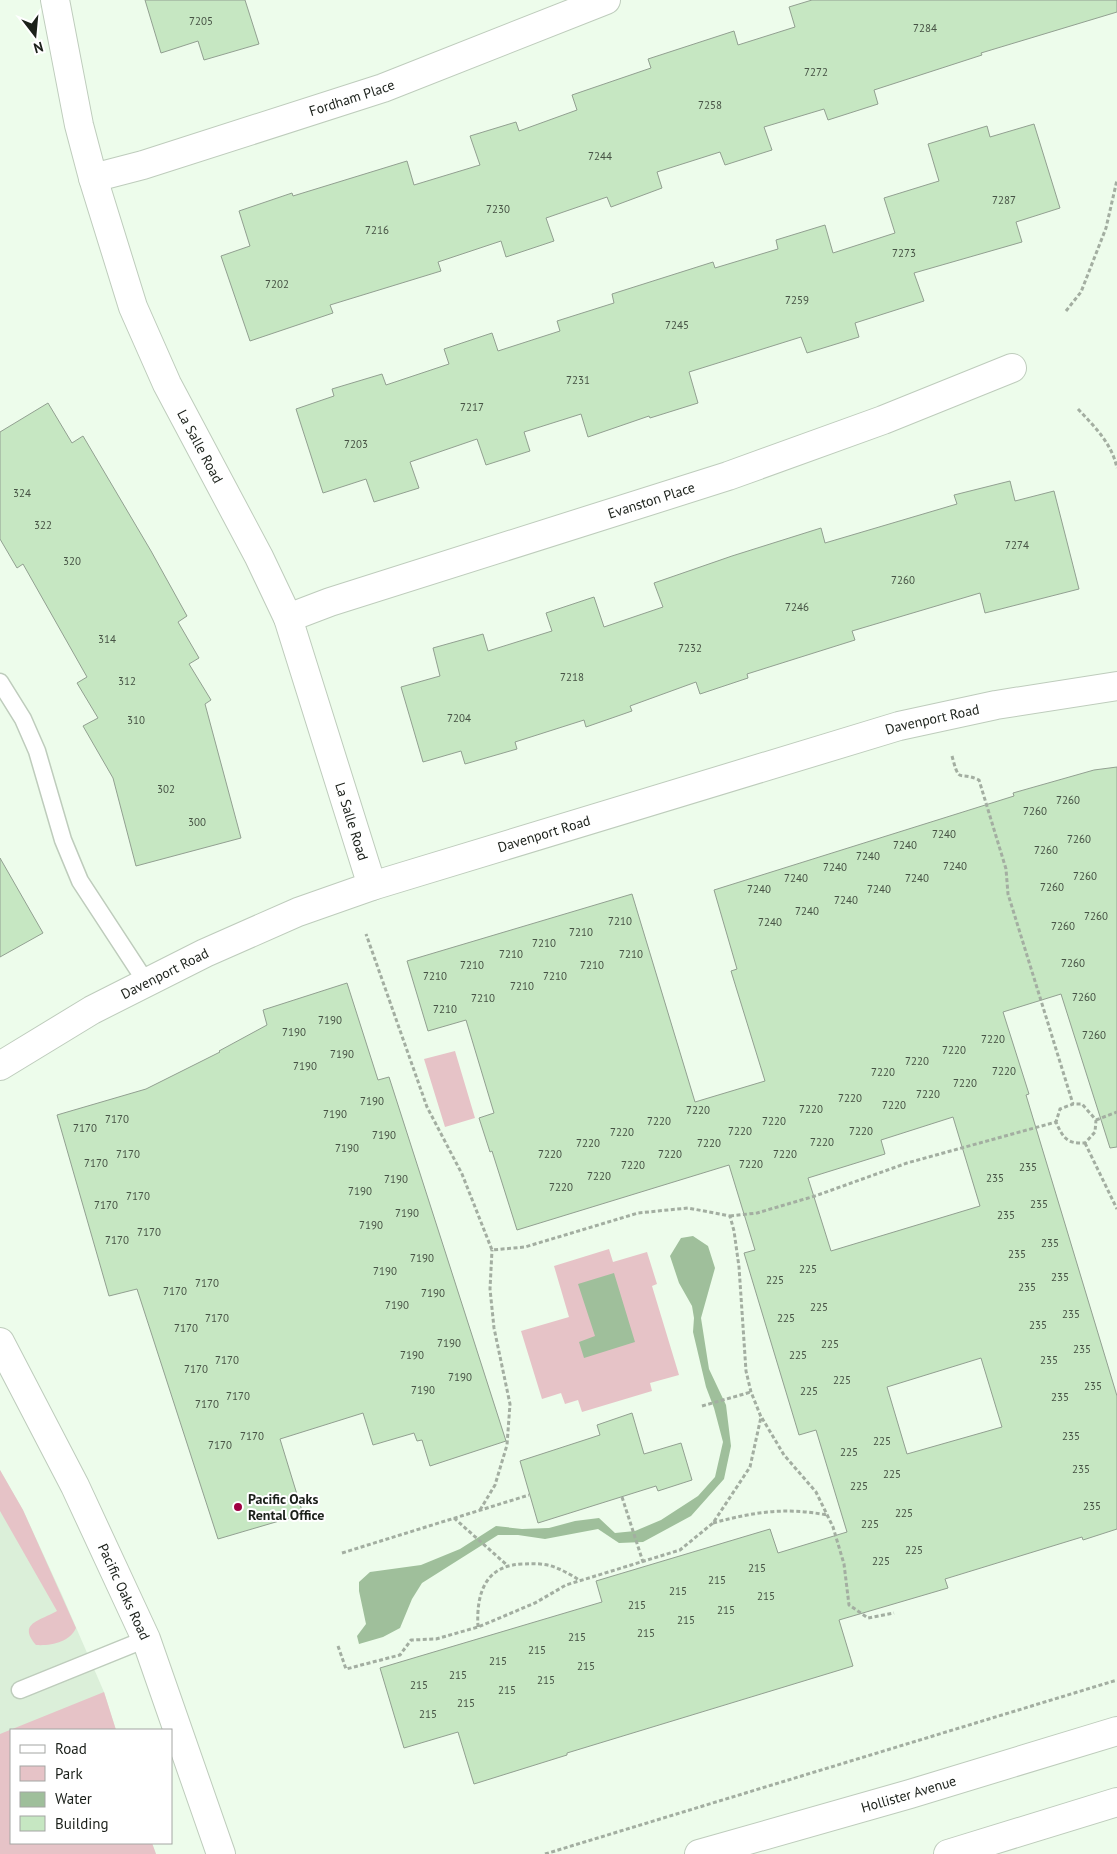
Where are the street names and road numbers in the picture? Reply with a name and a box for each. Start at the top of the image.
street label: Fordham Place [307,75,397,120]
street label: La Salle Road [173,406,227,486]
street label: Evanston Place [606,478,697,522]
street label: Davenport Road [883,700,981,739]
street label: La Salle Road [331,780,372,863]
street label: Davenport Road [495,811,592,856]
street label: Davenport Road [118,944,211,1003]
street label: Pacific Oaks Road [94,1541,154,1643]
street label: Hollister Avenue [859,1771,958,1816]

